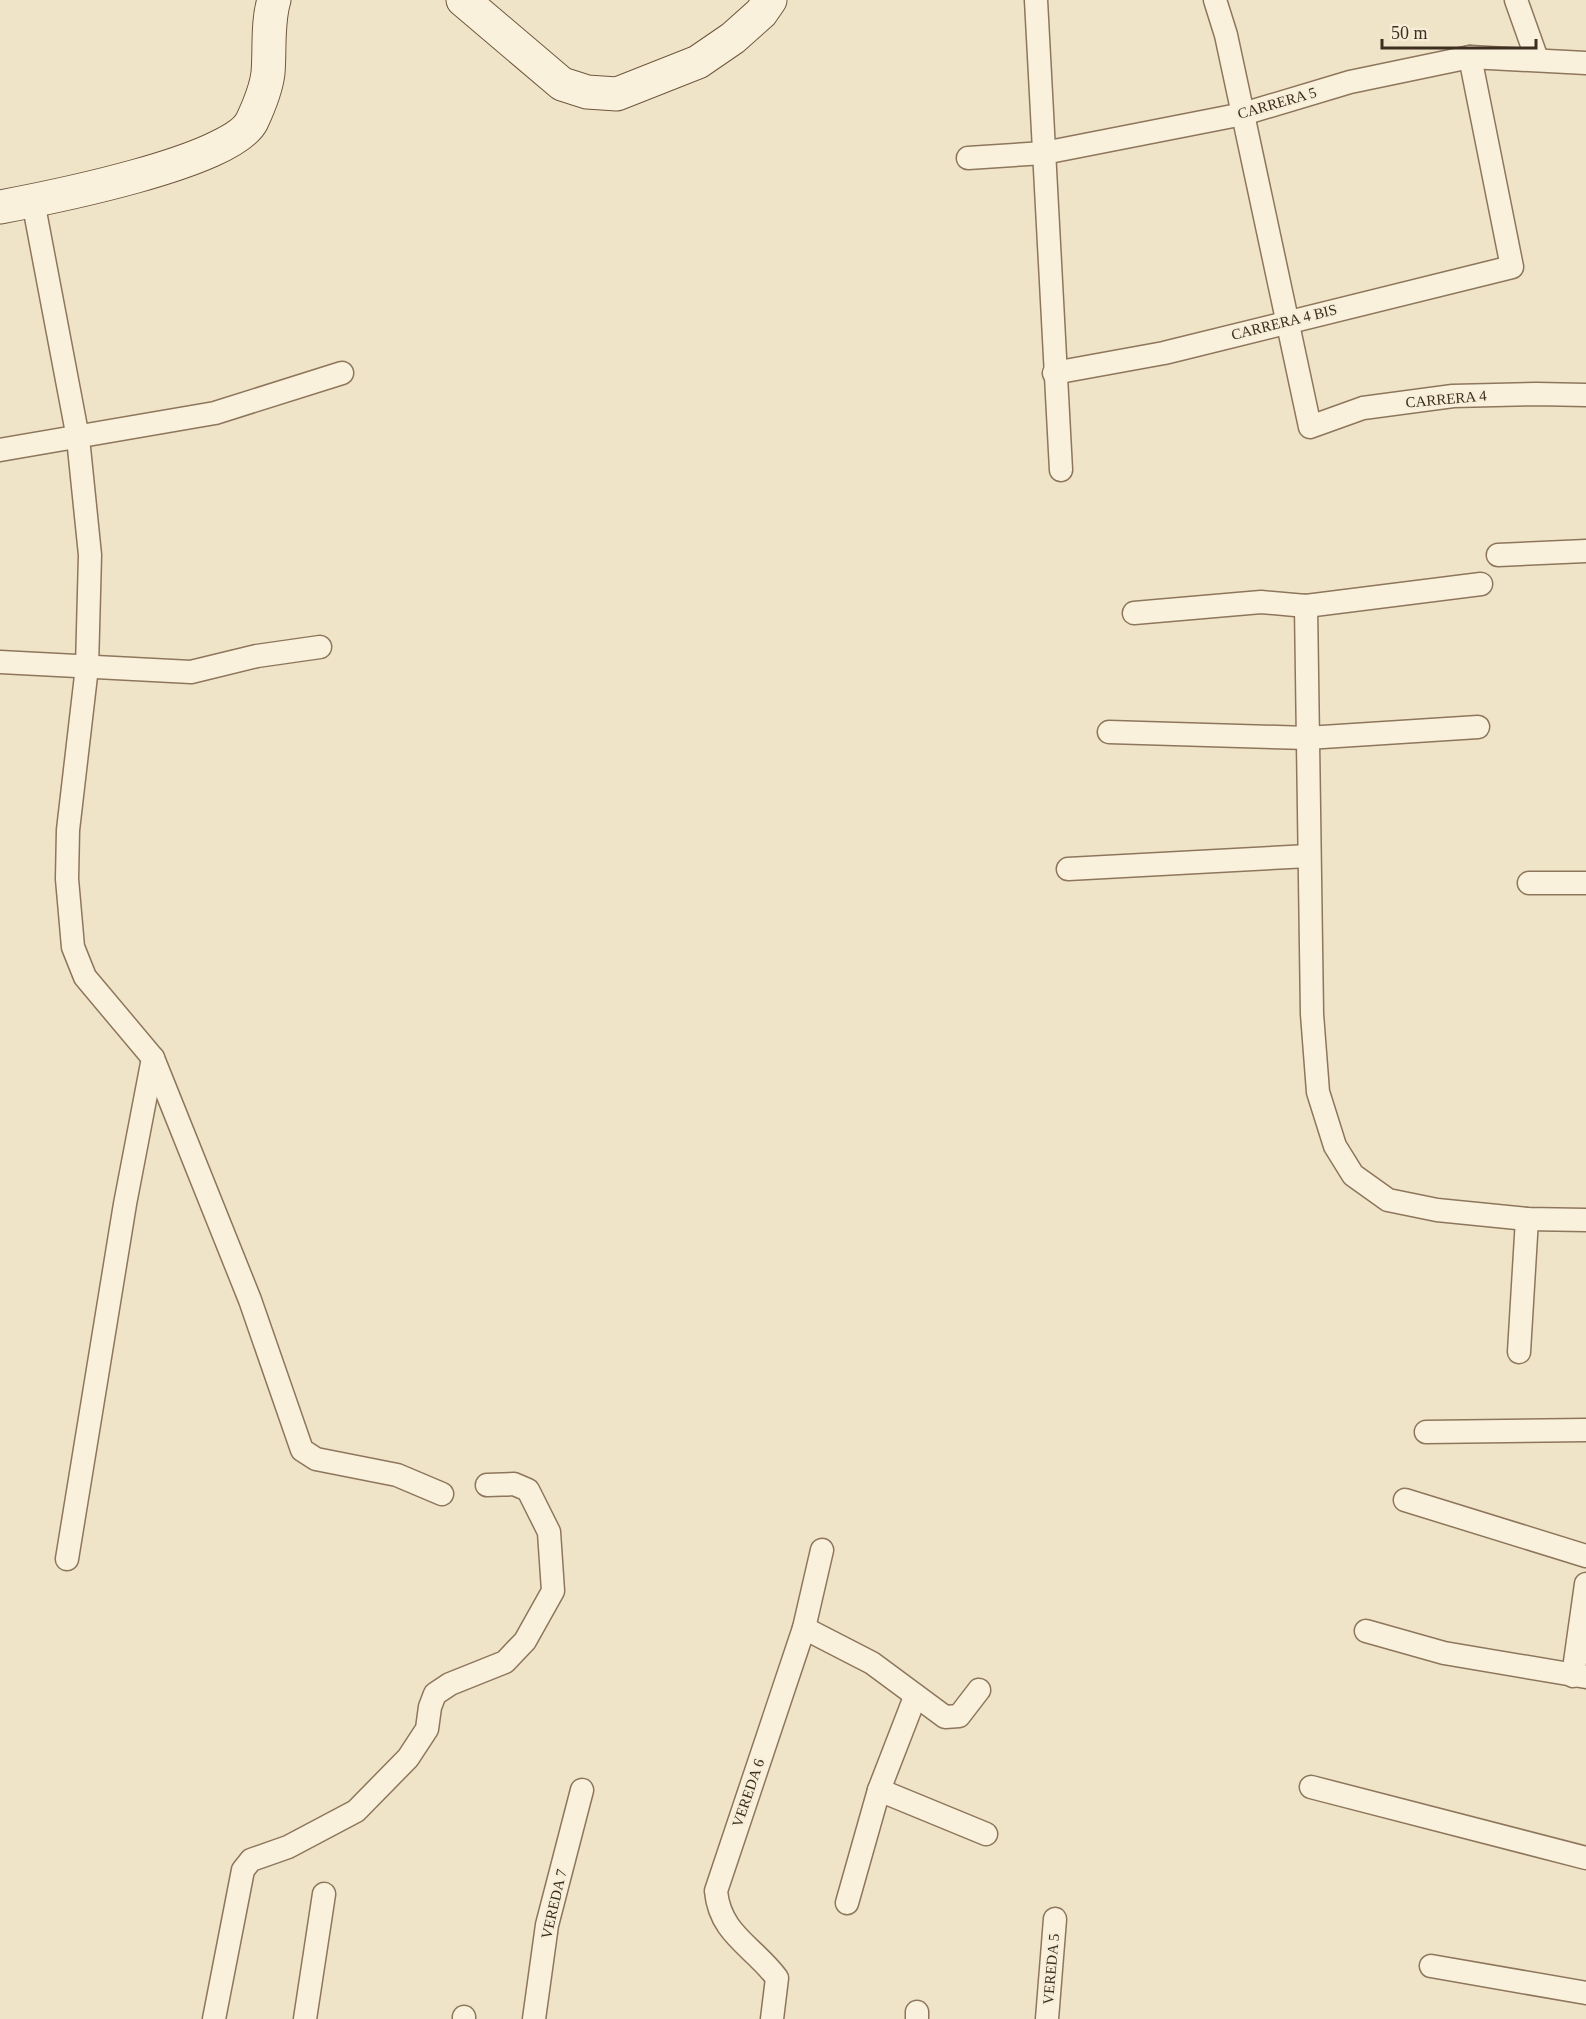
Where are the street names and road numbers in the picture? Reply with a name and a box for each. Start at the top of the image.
street label: CARRERA 5 [1236,84,1318,122]
street label: CARRERA 4 BIS [1229,301,1339,343]
street label: CARRERA 4 [1405,387,1488,411]
street label: VEREDA 6 [729,1756,767,1829]
street label: VEREDA 7 [538,1867,570,1941]
street label: VEREDA 5 [1040,1933,1062,2005]

